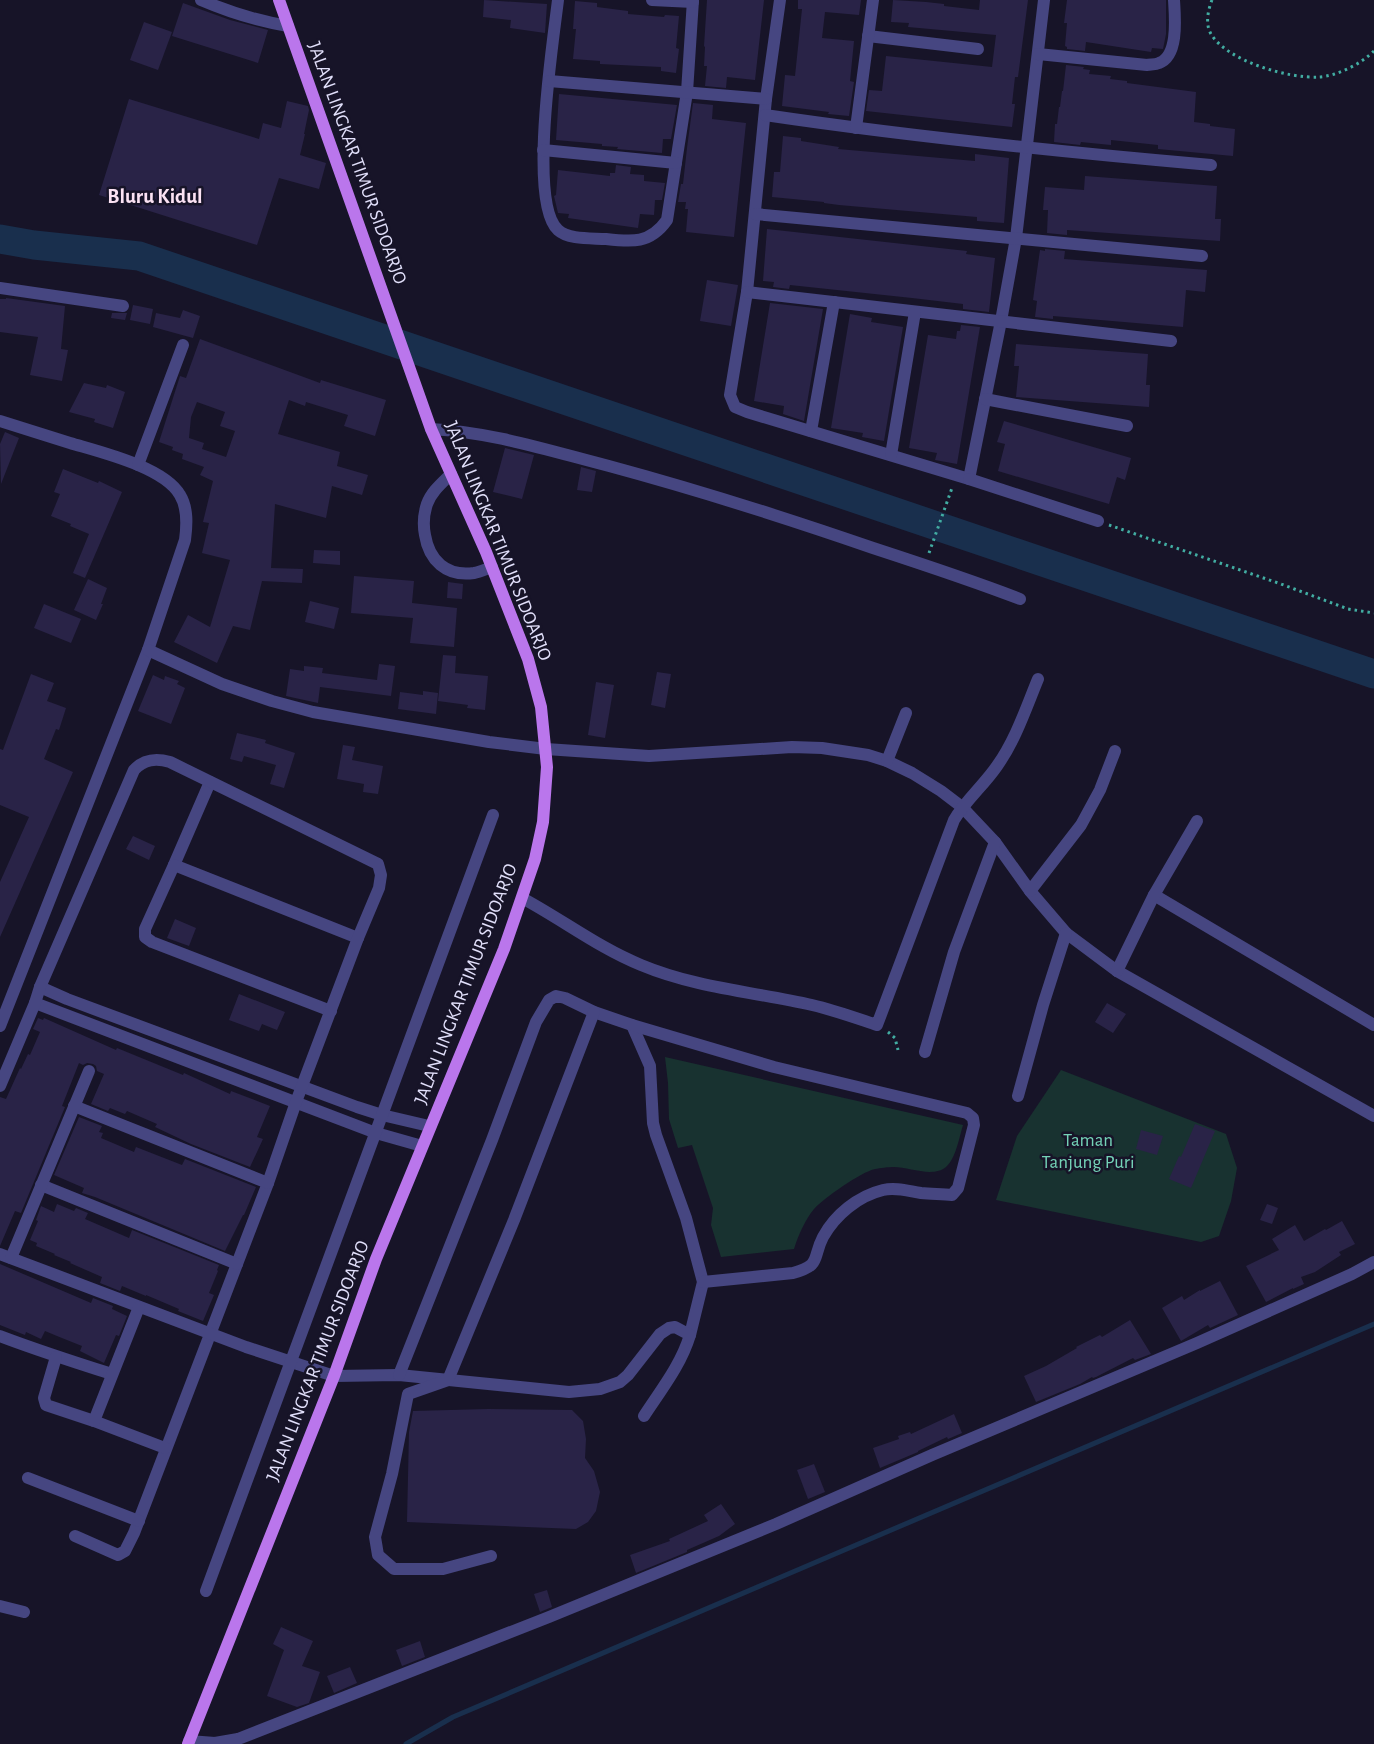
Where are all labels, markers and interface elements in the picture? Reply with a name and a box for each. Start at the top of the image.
street label: JALAN LINGKAR TIMUR SIDOARJO [304,39,410,287]
district label: Bluru Kidul [107,186,203,207]
street label: JALAN LINGKAR TIMUR SIDOARJO [441,419,555,663]
street label: JALAN LINGKAR TIMUR SIDOARJO [411,861,521,1107]
park label: Taman Tanjung Puri [1041,1131,1135,1172]
street label: JALAN LINGKAR TIMUR SIDOARJO [263,1238,373,1484]

